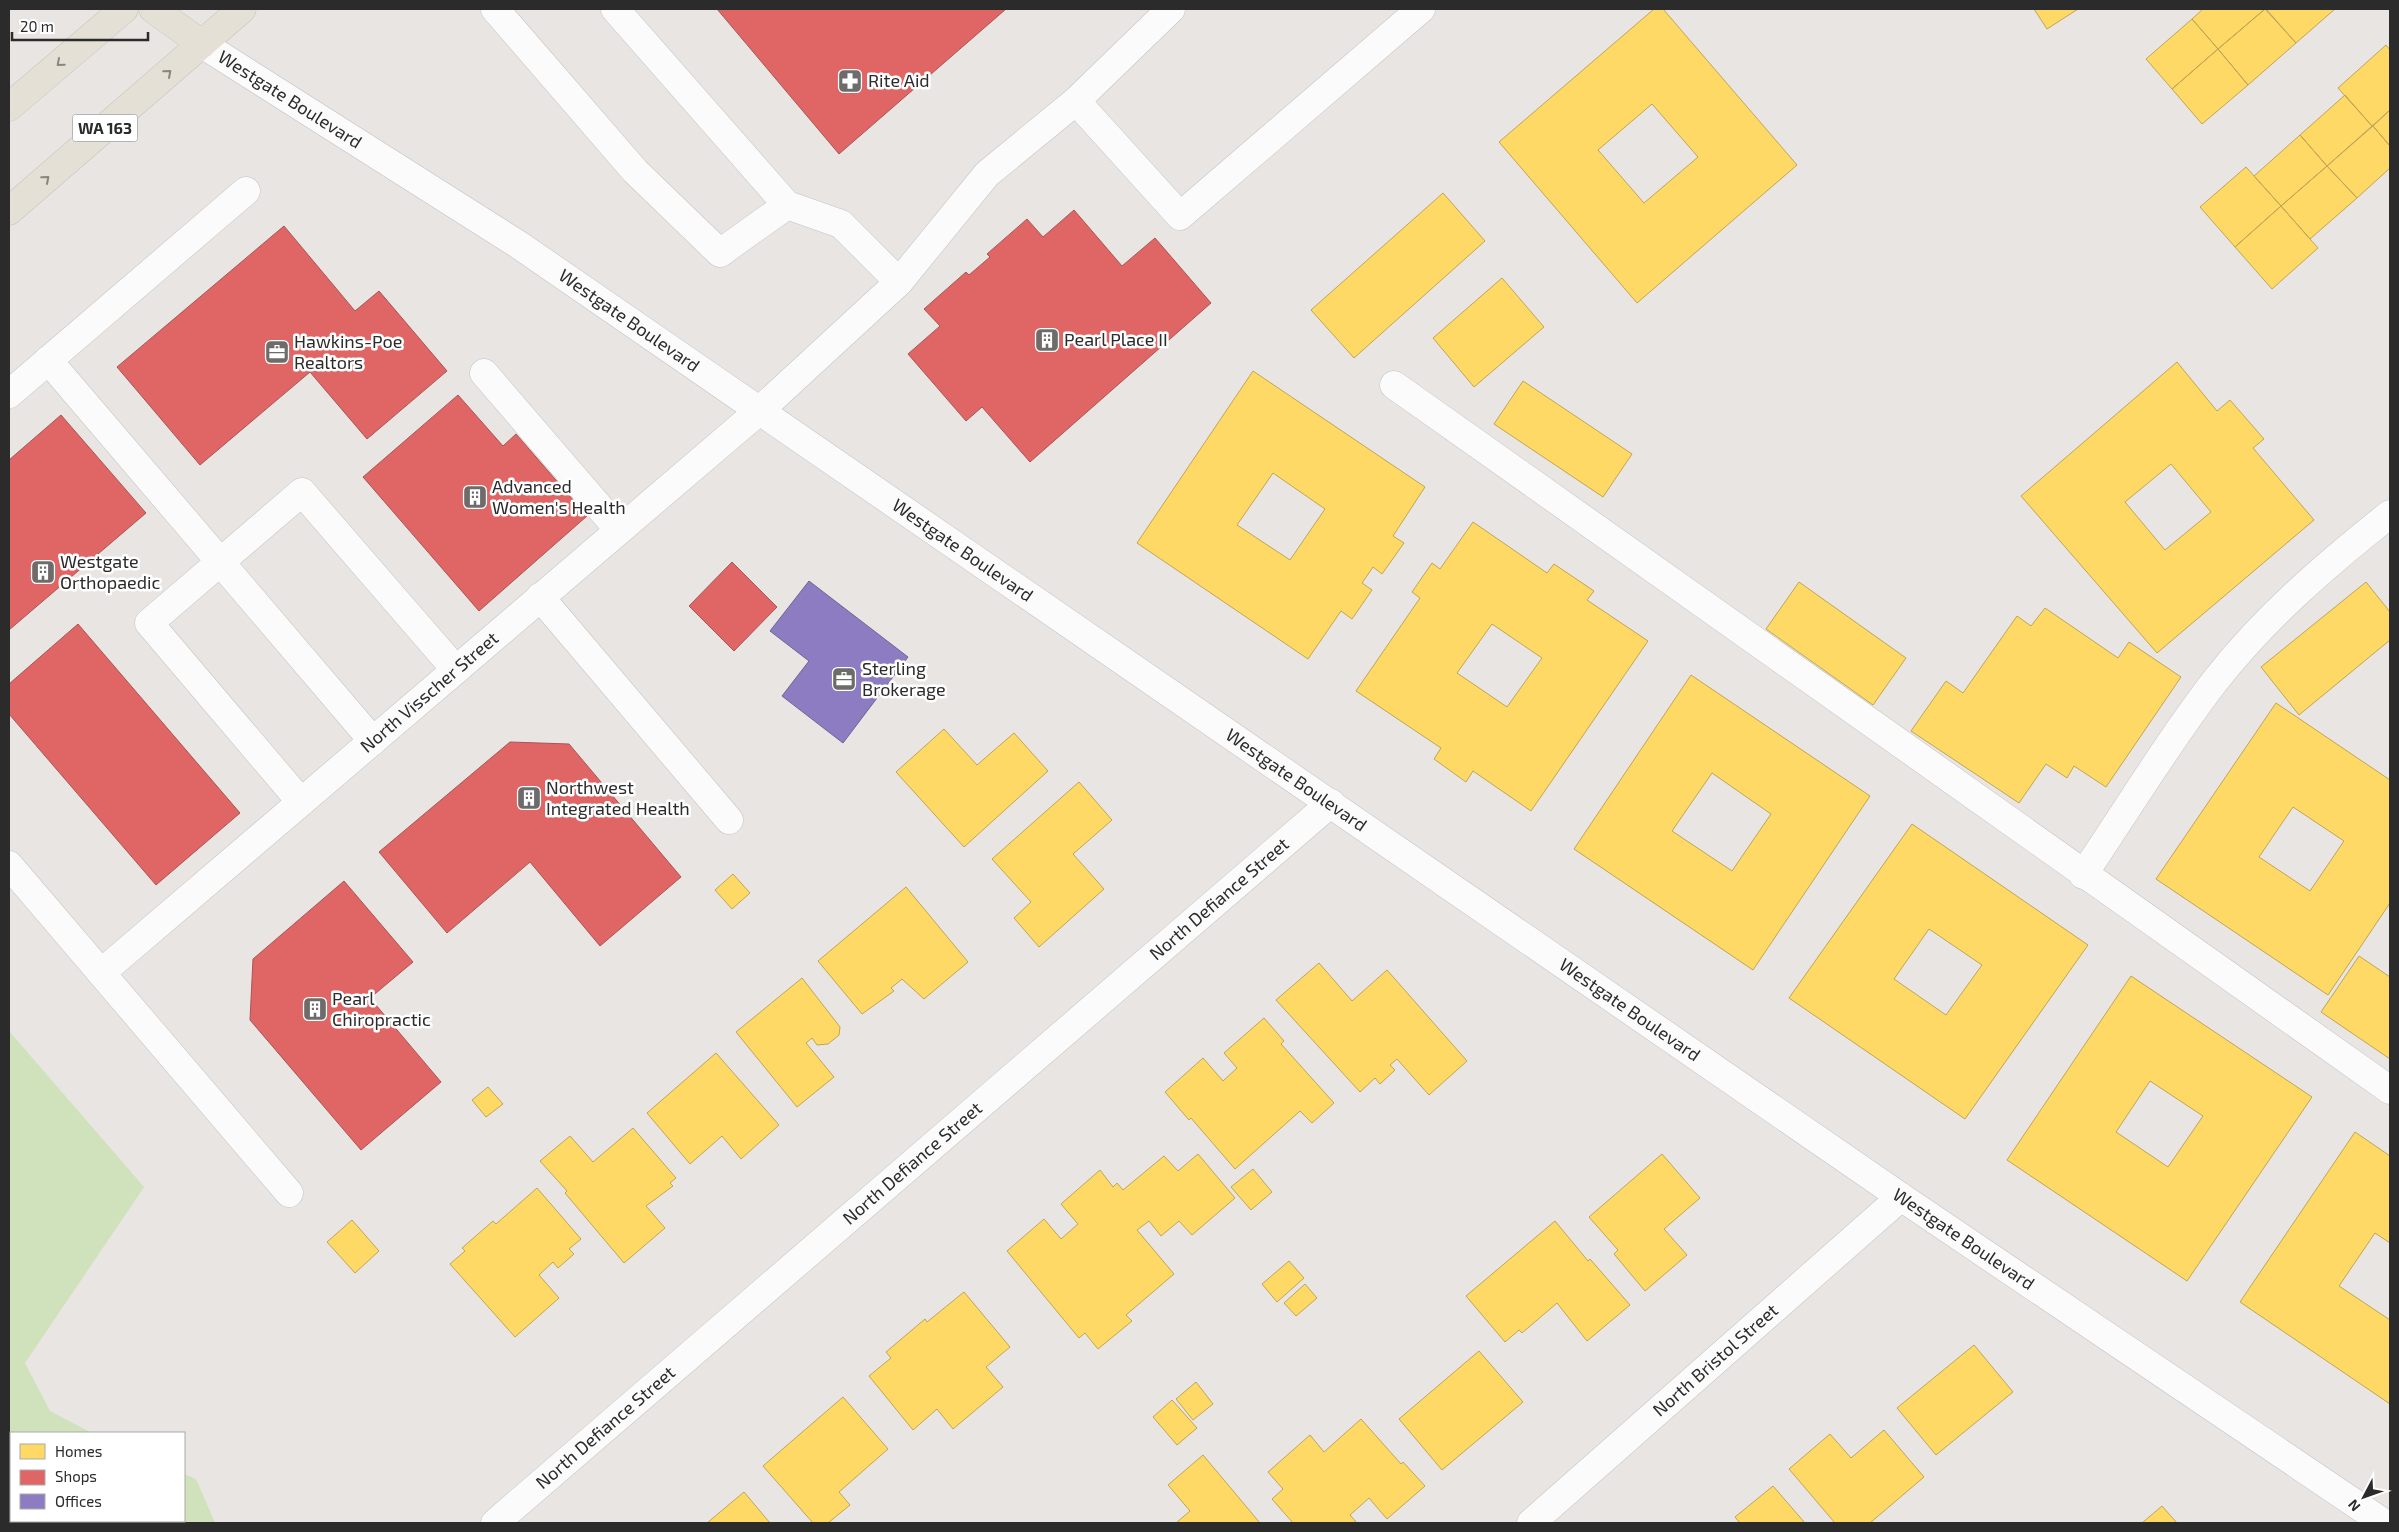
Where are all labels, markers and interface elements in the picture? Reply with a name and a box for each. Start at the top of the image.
scale bar [12,10,149,42]
text: 20 m [20,17,54,35]
street label: Westgate Boulevard [214,45,366,153]
one-way arrow [57,58,66,66]
pharmacy icon: Rite Aid [837,68,863,94]
place label: Rite Aid [868,69,930,91]
one-way arrow [163,70,172,79]
road number: WA 163 [72,115,138,142]
one-way arrow [40,176,49,185]
street label: Westgate Boulevard [555,264,704,376]
building icon: Pearl Place II [1034,327,1060,353]
place label: Pearl Place II [1064,328,1168,350]
place label: Hawkins-Poe Realtors [294,330,402,373]
office icon: Hawkins-Poe Realtors [264,339,290,365]
place label: Advanced Women's Health [492,475,626,518]
building icon: Advanced Women's Health [462,484,488,510]
street label: Westgate Boulevard [888,494,1038,606]
place label: Westgate Orthopaedic [60,550,161,593]
building icon: Westgate Orthopaedic [30,559,56,585]
street label: North Visscher Street [355,626,503,757]
place label: Sterling Brokerage [862,657,946,700]
office icon: Sterling Brokerage [831,666,857,692]
street label: Westgate Boulevard [1222,723,1371,836]
place label: Northwest Integrated Health [546,776,690,819]
building icon: Northwest Integrated Health [516,785,542,811]
street label: North Defiance Street [1145,832,1293,964]
street label: Westgate Boulevard [1556,953,1705,1065]
place label: Pearl Chiropractic [332,987,431,1030]
building icon: Pearl Chiropractic [302,996,328,1022]
street label: North Defiance Street [838,1097,986,1229]
street label: Westgate Boulevard [1889,1183,2039,1294]
street label: North Bristol Street [1648,1299,1782,1421]
street label: North Defiance Street [531,1361,679,1493]
legend [10,1432,185,1522]
text: Homes [55,1442,102,1460]
text: Shops [55,1467,97,1485]
north arrow [2339,1472,2389,1522]
text: Offices [55,1492,102,1510]
text: N [2344,1496,2364,1515]

